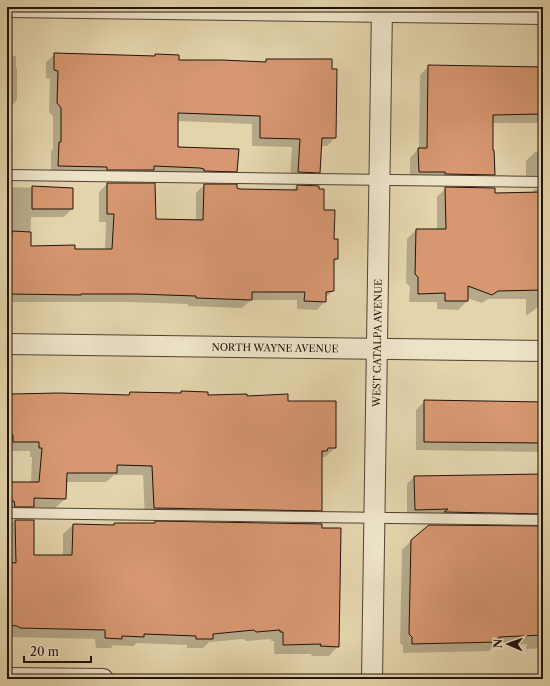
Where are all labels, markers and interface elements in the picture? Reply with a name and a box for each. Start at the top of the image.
street label: WEST CATALPA AVENUE [370,279,384,408]
street label: NORTH WAYNE AVENUE [211,340,339,355]
north arrow [488,624,528,664]
scale bar [24,638,91,664]
text: N [491,638,505,649]
text: 20 m [30,644,59,659]

